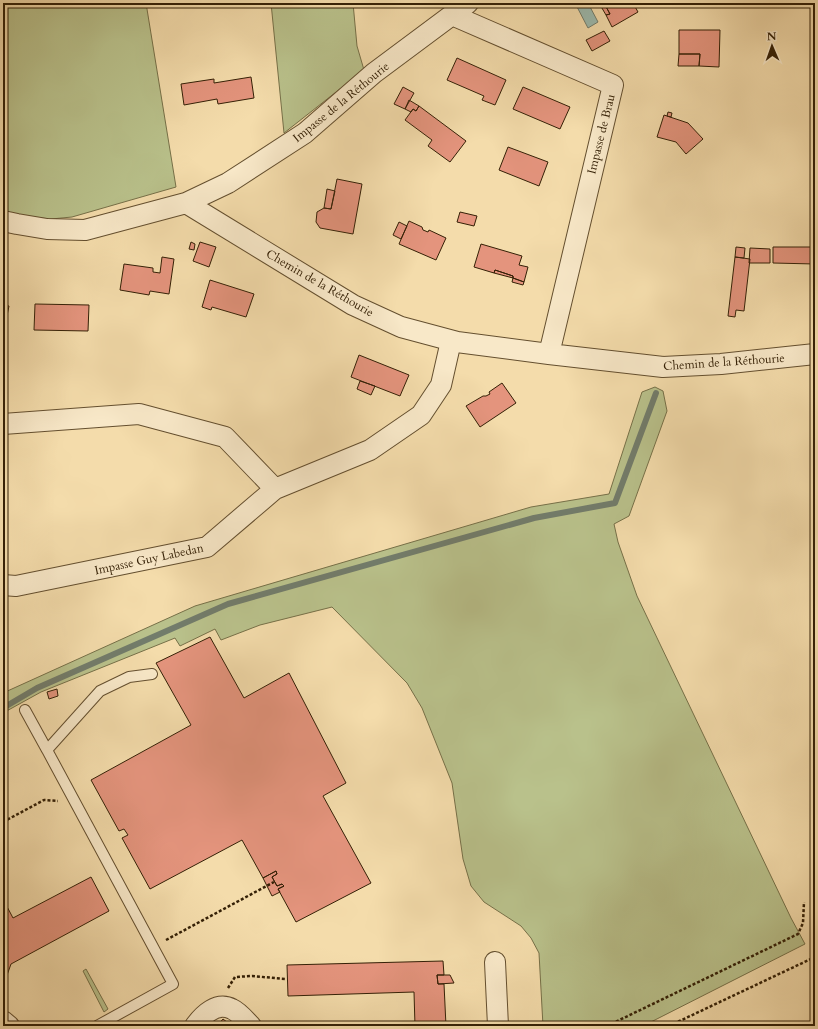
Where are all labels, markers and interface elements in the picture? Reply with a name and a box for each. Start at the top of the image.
north arrow [752,26,792,66]
text: N [767,29,777,44]
street label: Impasse de la Réthourie [290,58,392,146]
street label: Impasse de Brau [583,92,619,176]
street label: Chemin de la Réthourie [263,246,377,320]
street label: Chemin de la Réthourie [663,350,785,374]
street label: Impasse Guy Labedan [93,540,205,578]

